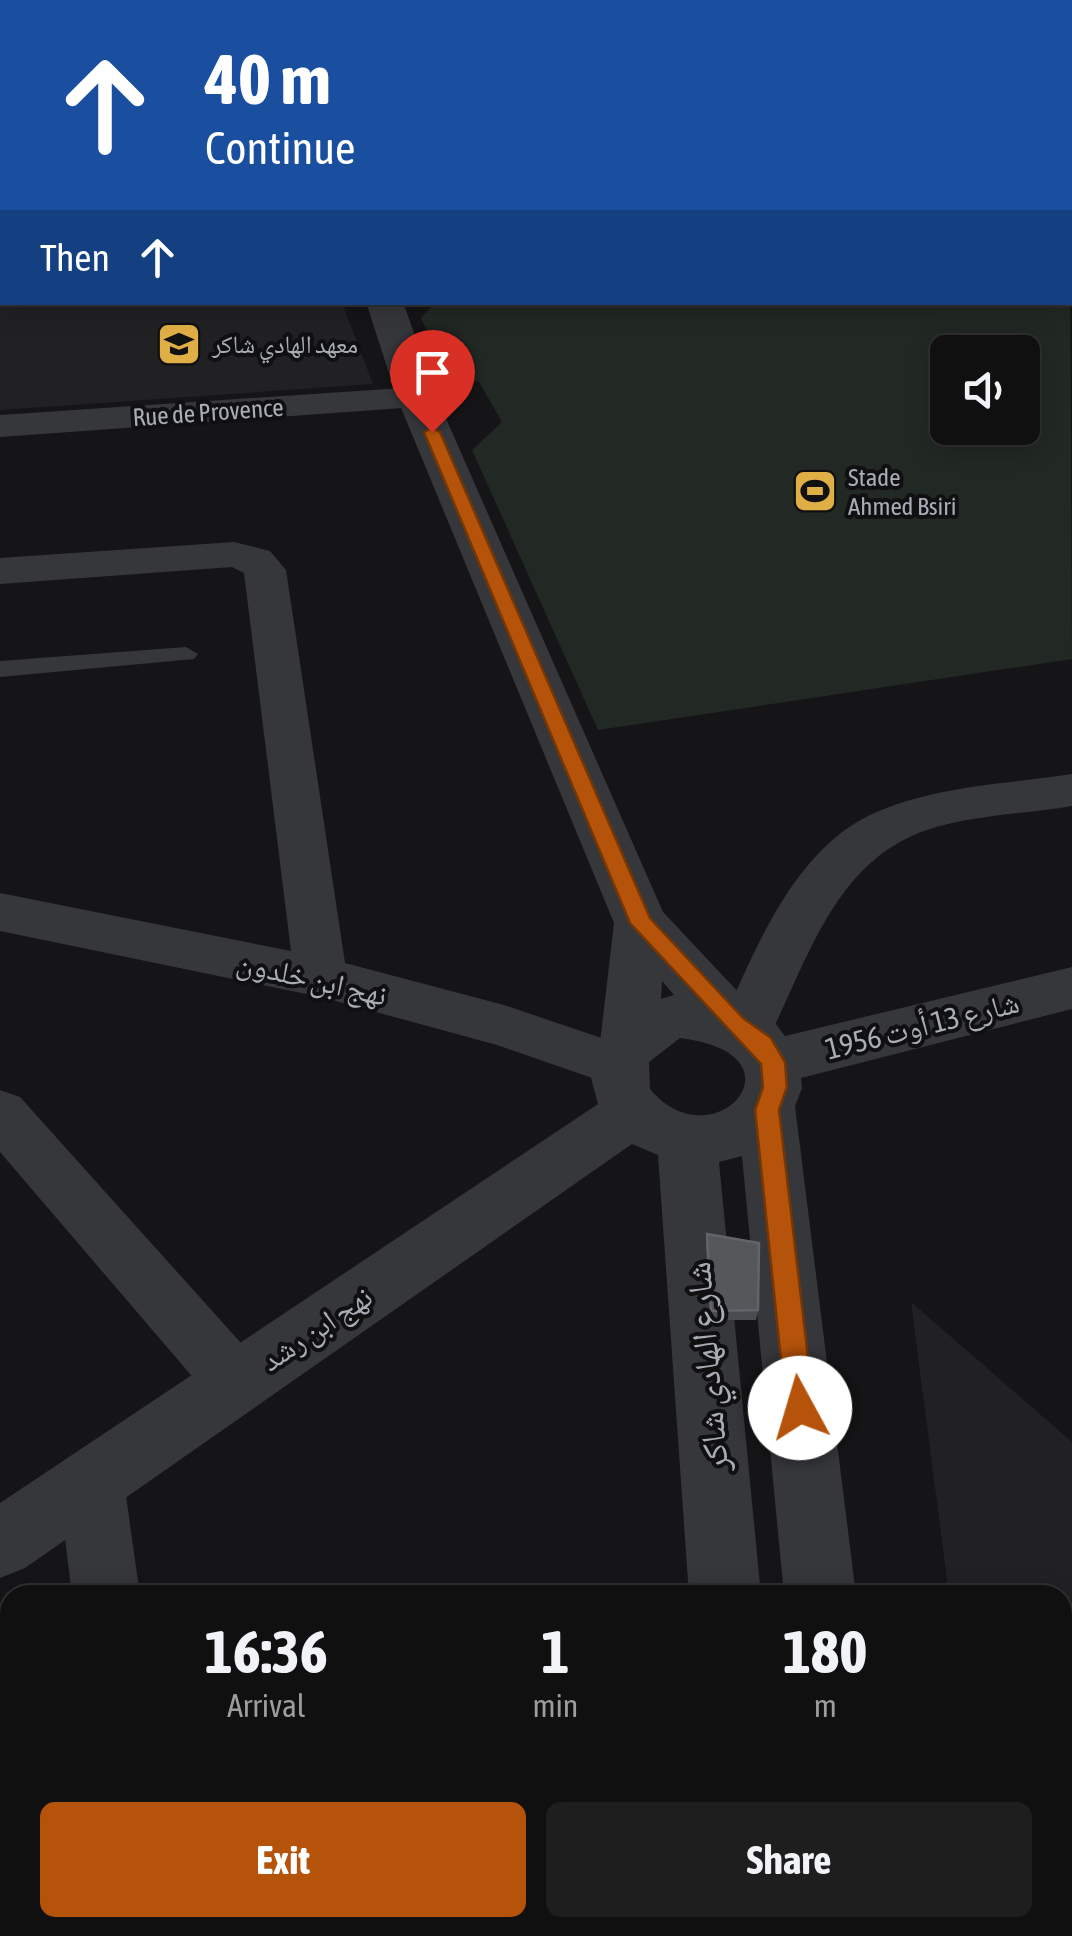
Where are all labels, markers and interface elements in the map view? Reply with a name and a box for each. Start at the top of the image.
text: 40 m [205,39,331,119]
icon: ahead [40,40,170,170]
text: Continue [205,122,356,174]
icon: ahead [130,230,185,285]
text: Then [40,236,110,279]
school or university icon: معهد الهادي شاكر [156,321,202,367]
place label: معهد الهادي شاكر [211,330,358,364]
pin [390,330,475,433]
map controls [930,335,1040,445]
button: sound [930,335,1040,445]
icon: arrive [405,345,460,400]
street label: Rue de Provence [132,393,284,431]
place label: Stade Ahmed Bsiri [848,463,956,520]
sports icon: Stade Ahmed Bsiri [792,468,838,514]
street label: نهج ابن خلدون [233,944,390,1015]
street label: شارع 13 أوت 1956 [822,984,1023,1068]
street label: شارع الهادي شاكر [677,1260,744,1475]
street label: نهج ابن رشد [254,1279,380,1380]
position arrow [748,1356,852,1460]
text: 16:36 [204,1617,328,1686]
text: 1 [541,1617,570,1686]
text: 180 [783,1617,867,1686]
text: Arrival [227,1687,305,1724]
text: min [532,1687,578,1724]
text: m [814,1687,837,1724]
button: Exit [40,1802,526,1917]
button: Share [546,1802,1032,1917]

